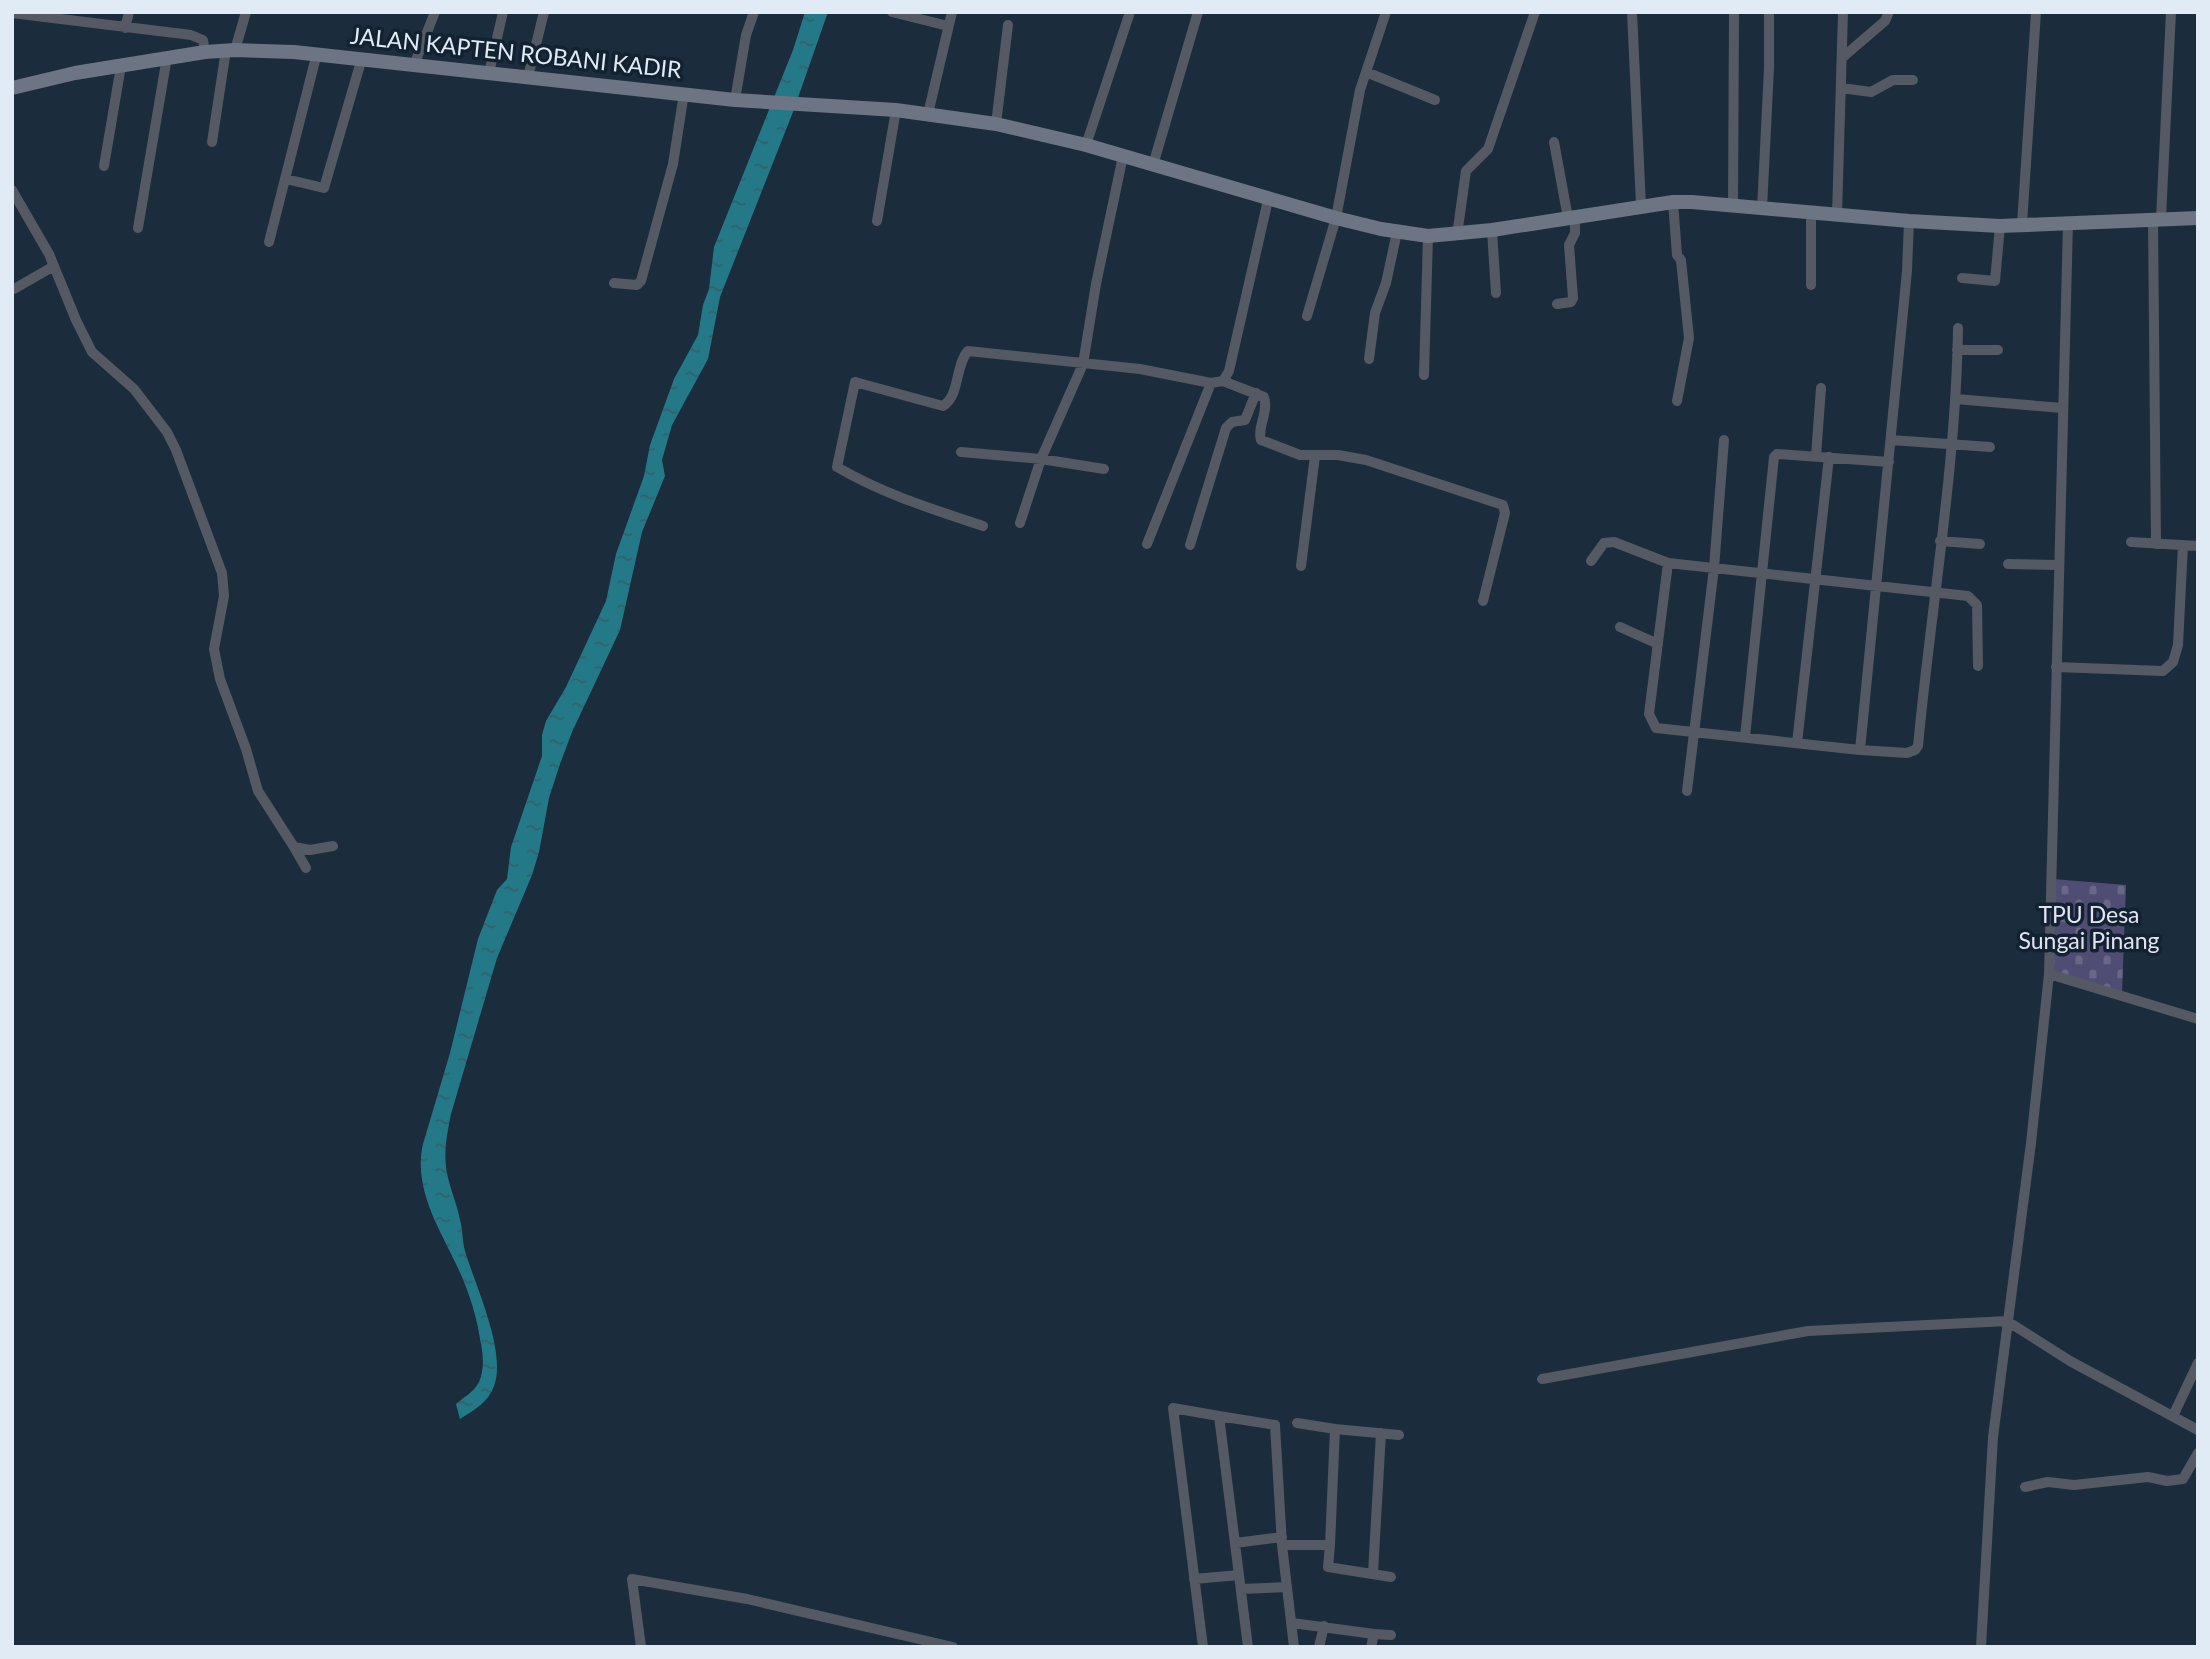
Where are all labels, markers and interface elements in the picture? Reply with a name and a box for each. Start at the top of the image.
street label: JALAN KAPTEN ROBANI KADIR [349,21,684,83]
park label: TPU Desa Sungai Pinang [2018,900,2160,954]

